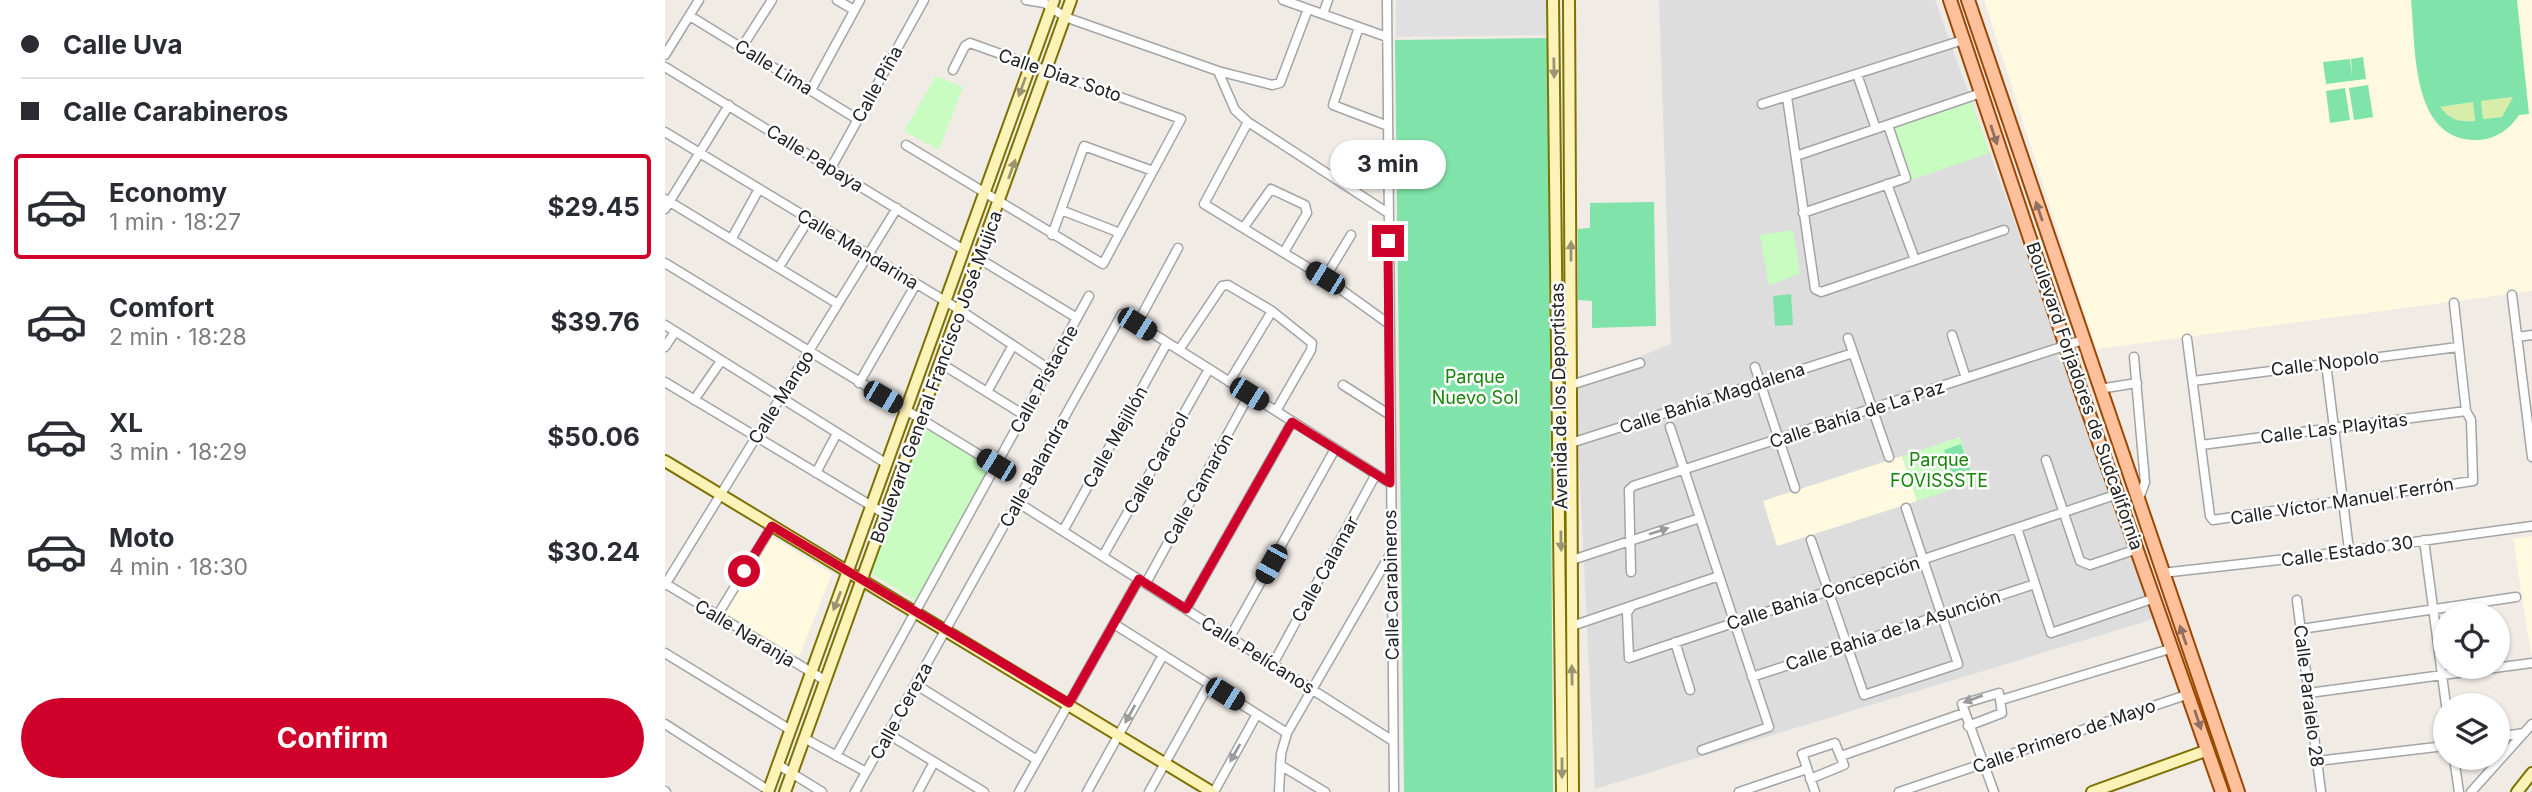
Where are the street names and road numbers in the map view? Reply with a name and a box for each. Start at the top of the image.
street label: Calle Lima [731,35,817,99]
street label: Calle Piña [847,42,907,126]
street label: Calle Diaz Soto [996,44,1124,106]
street label: Calle Papaya [763,120,867,196]
street label: Calle Mandarina [794,205,922,293]
street label: Boulevard General Francisco José Mujica [866,208,1006,546]
street label: Boulevard Forjadores de Sudcalifornia [2022,239,2148,553]
street label: Avenida de los Deportistas [1547,283,1571,509]
street label: Calle Pistache [1006,321,1082,437]
street label: Calle Mango [744,346,818,448]
street label: Calle Nopolo [2270,346,2380,380]
street label: Calle Bahía Magdalena [1617,358,1807,438]
street label: Calle Bahía de La Paz [1767,376,1947,452]
street label: Calle Mejillón [1078,382,1152,492]
street label: Calle Caracol [1119,408,1193,518]
street label: Calle Las Playitas [2259,409,2409,447]
street label: Calle Balandra [995,413,1073,531]
street label: Calle Camarón [1159,429,1237,549]
street label: Calle Víctor Manuel Ferrón [2229,473,2455,529]
street label: Calle Carabineros [1379,509,1403,661]
street label: Calle Calamar [1287,512,1363,626]
street label: Calle Estado 30 [2280,531,2414,571]
street label: Calle Bahía Concepción [1724,552,1922,634]
street label: Calle Bahía de la Asunción [1783,585,2003,675]
street label: Calle Naranja [691,595,799,671]
street label: Calle Pelícanos [1197,612,1319,698]
street label: Calle Paralelo 28 [2290,624,2328,768]
street label: Calle Cereza [866,659,936,763]
street label: Calle Primero de Mayo [1970,695,2158,777]

